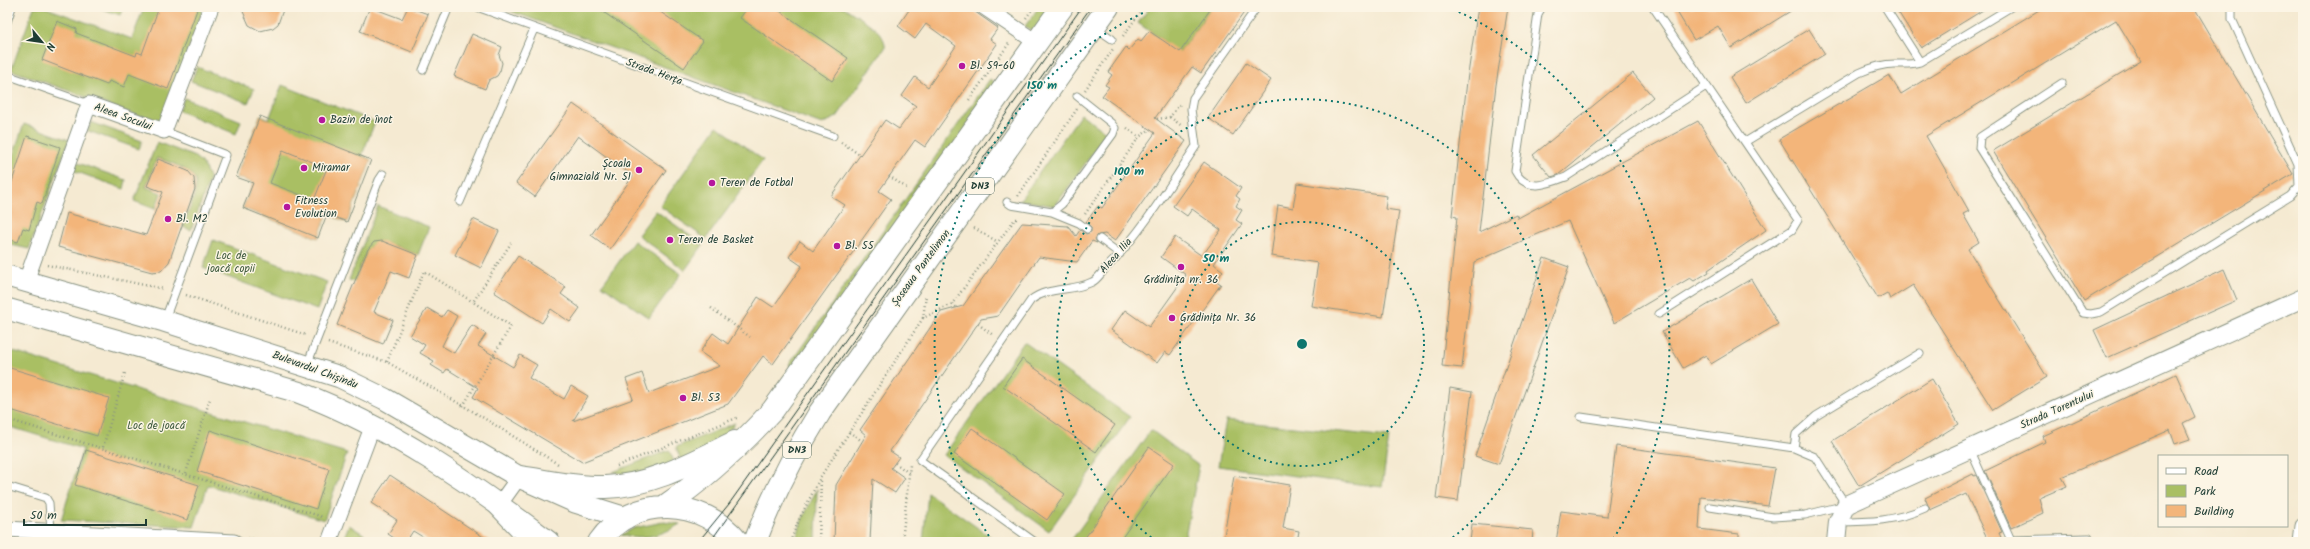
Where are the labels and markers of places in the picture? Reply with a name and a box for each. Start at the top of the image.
place label: Bl. 59-60 [970,57,1015,75]
marker: Bl. 59-60 [957,61,967,71]
place label: Bazin de înot [330,111,393,129]
marker: Bazin de înot [317,115,327,125]
place label: Școala Gimnazială Nr. 51 [550,155,631,186]
place label: Miramar [312,159,351,177]
marker: Miramar [299,163,309,173]
marker: Școala Gimnazială Nr. 51 [634,165,644,175]
place label: Teren de Fotbal [720,174,793,192]
marker: Teren de Fotbal [707,178,717,188]
place label: Fitness Evolution [295,192,337,223]
marker: Fitness Evolution [282,202,292,212]
place label: Bl. M2 [176,210,208,228]
marker: Bl. M2 [163,214,173,224]
place label: Teren de Basket [678,231,755,249]
marker: Teren de Basket [665,235,675,245]
place label: Bl. 55 [845,237,875,255]
marker: Bl. 55 [832,241,842,251]
marker: Grădinița nr. 36 [1176,262,1186,272]
place label: Grădinița nr. 36 [1144,271,1218,289]
place label: Grădinița Nr. 36 [1180,309,1256,327]
marker: Grădinița Nr. 36 [1167,313,1177,323]
centre of rings [1295,337,1309,351]
place label: Bl. 53 [691,389,720,407]
marker: Bl. 53 [678,393,688,403]

